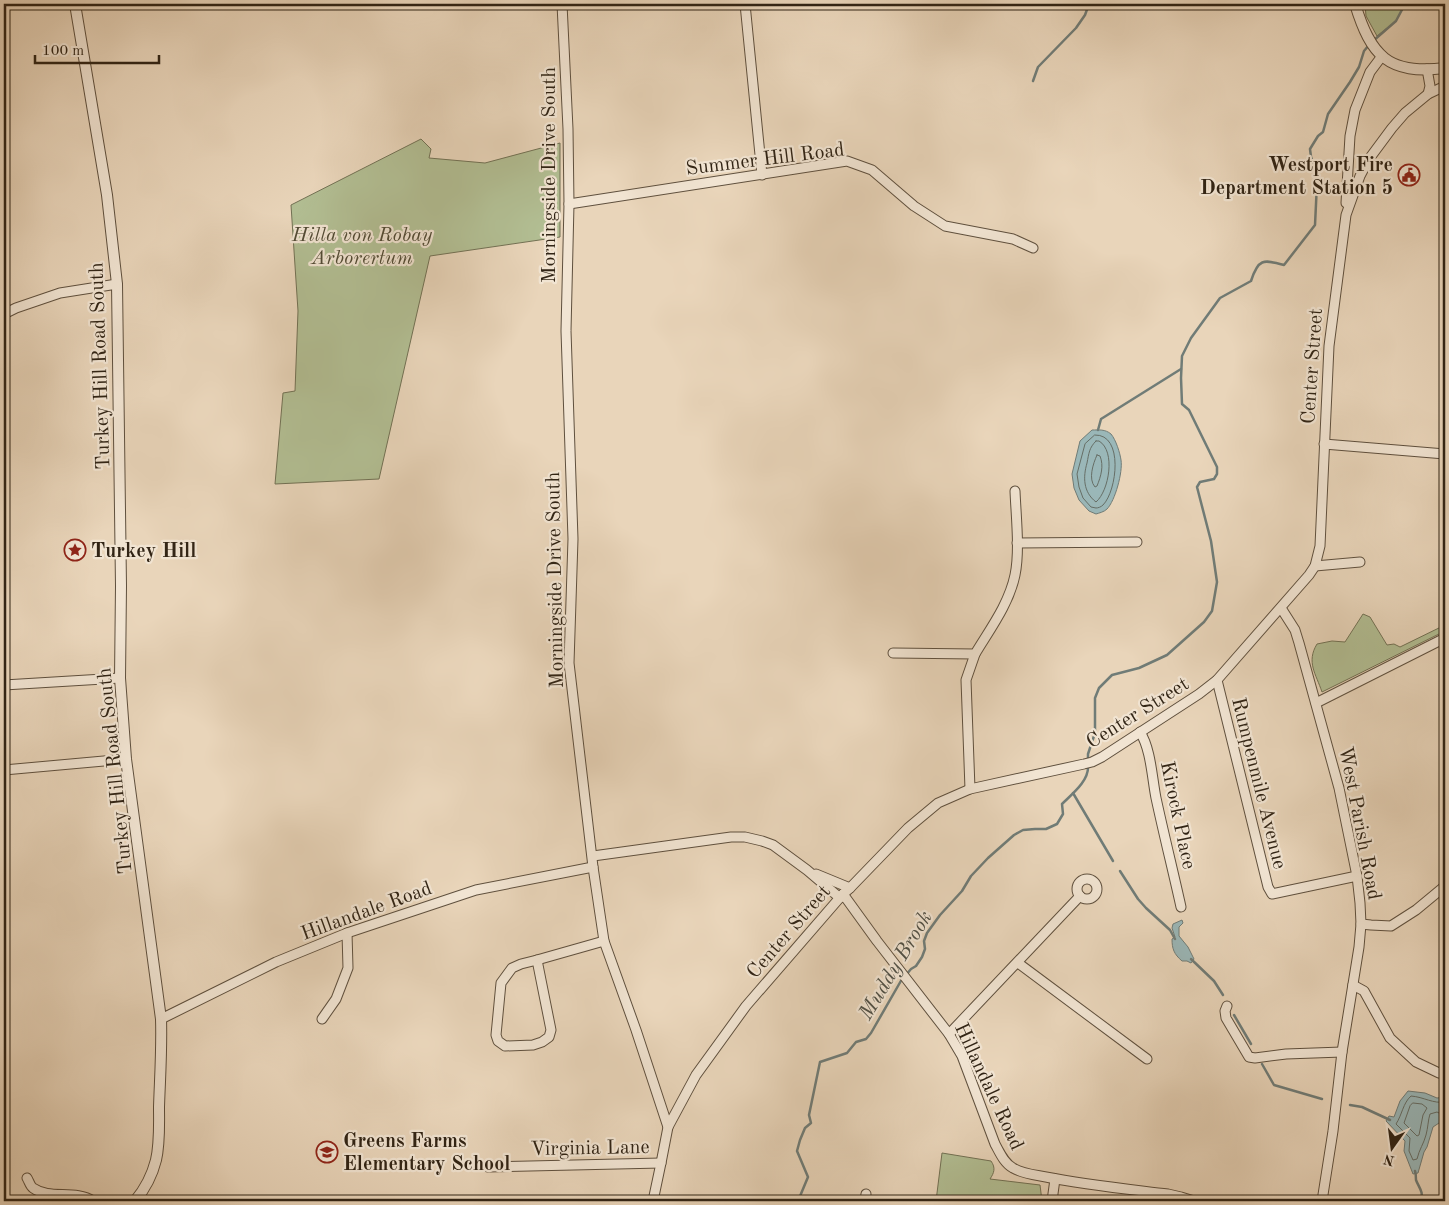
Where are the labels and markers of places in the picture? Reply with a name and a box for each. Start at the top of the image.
place label: Westport Fire Department Station 5 [1200,156,1393,199]
public building icon: Westport Fire Department Station 5 [1397,163,1421,187]
place icon: Turkey Hill [63,538,87,562]
place label: Turkey Hill [91,542,196,562]
place label: Greens Farms Elementary School [343,1132,510,1175]
school or university icon: Greens Farms Elementary School [315,1140,339,1164]

